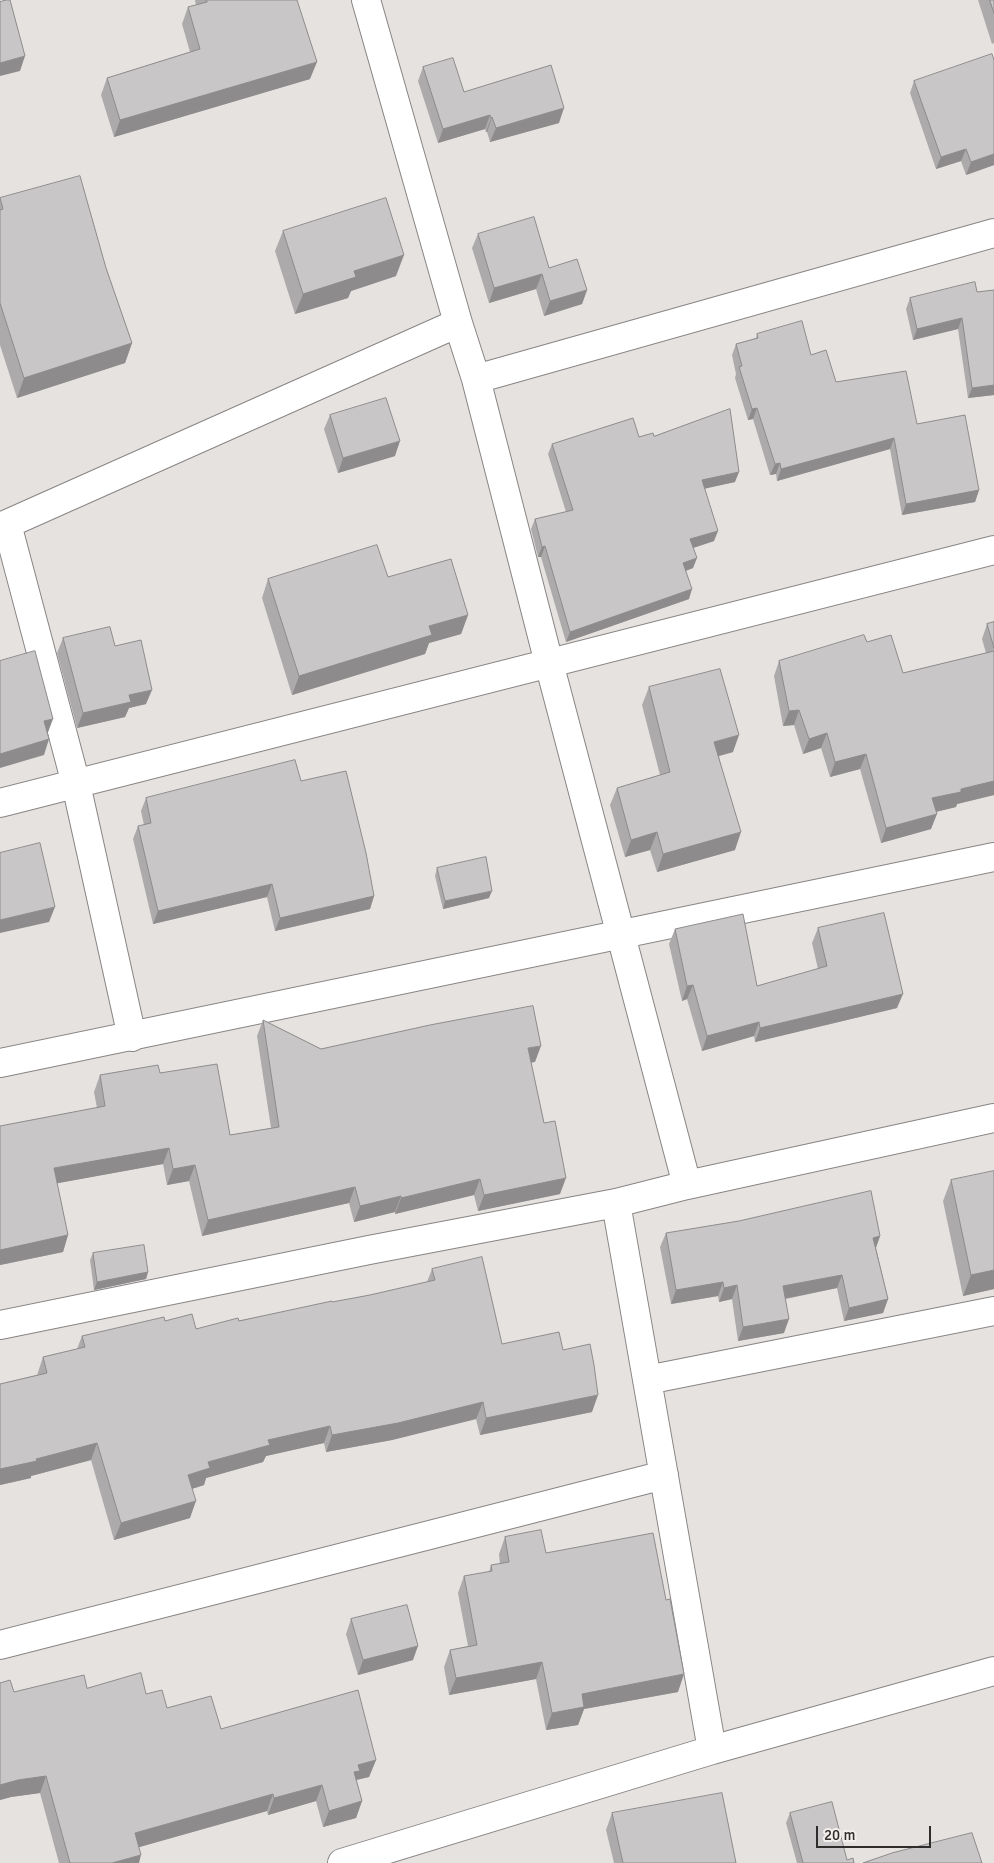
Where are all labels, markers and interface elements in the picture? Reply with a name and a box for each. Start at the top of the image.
scale bar [819,1816,934,1848]
text: 20 m [824,1826,855,1844]

